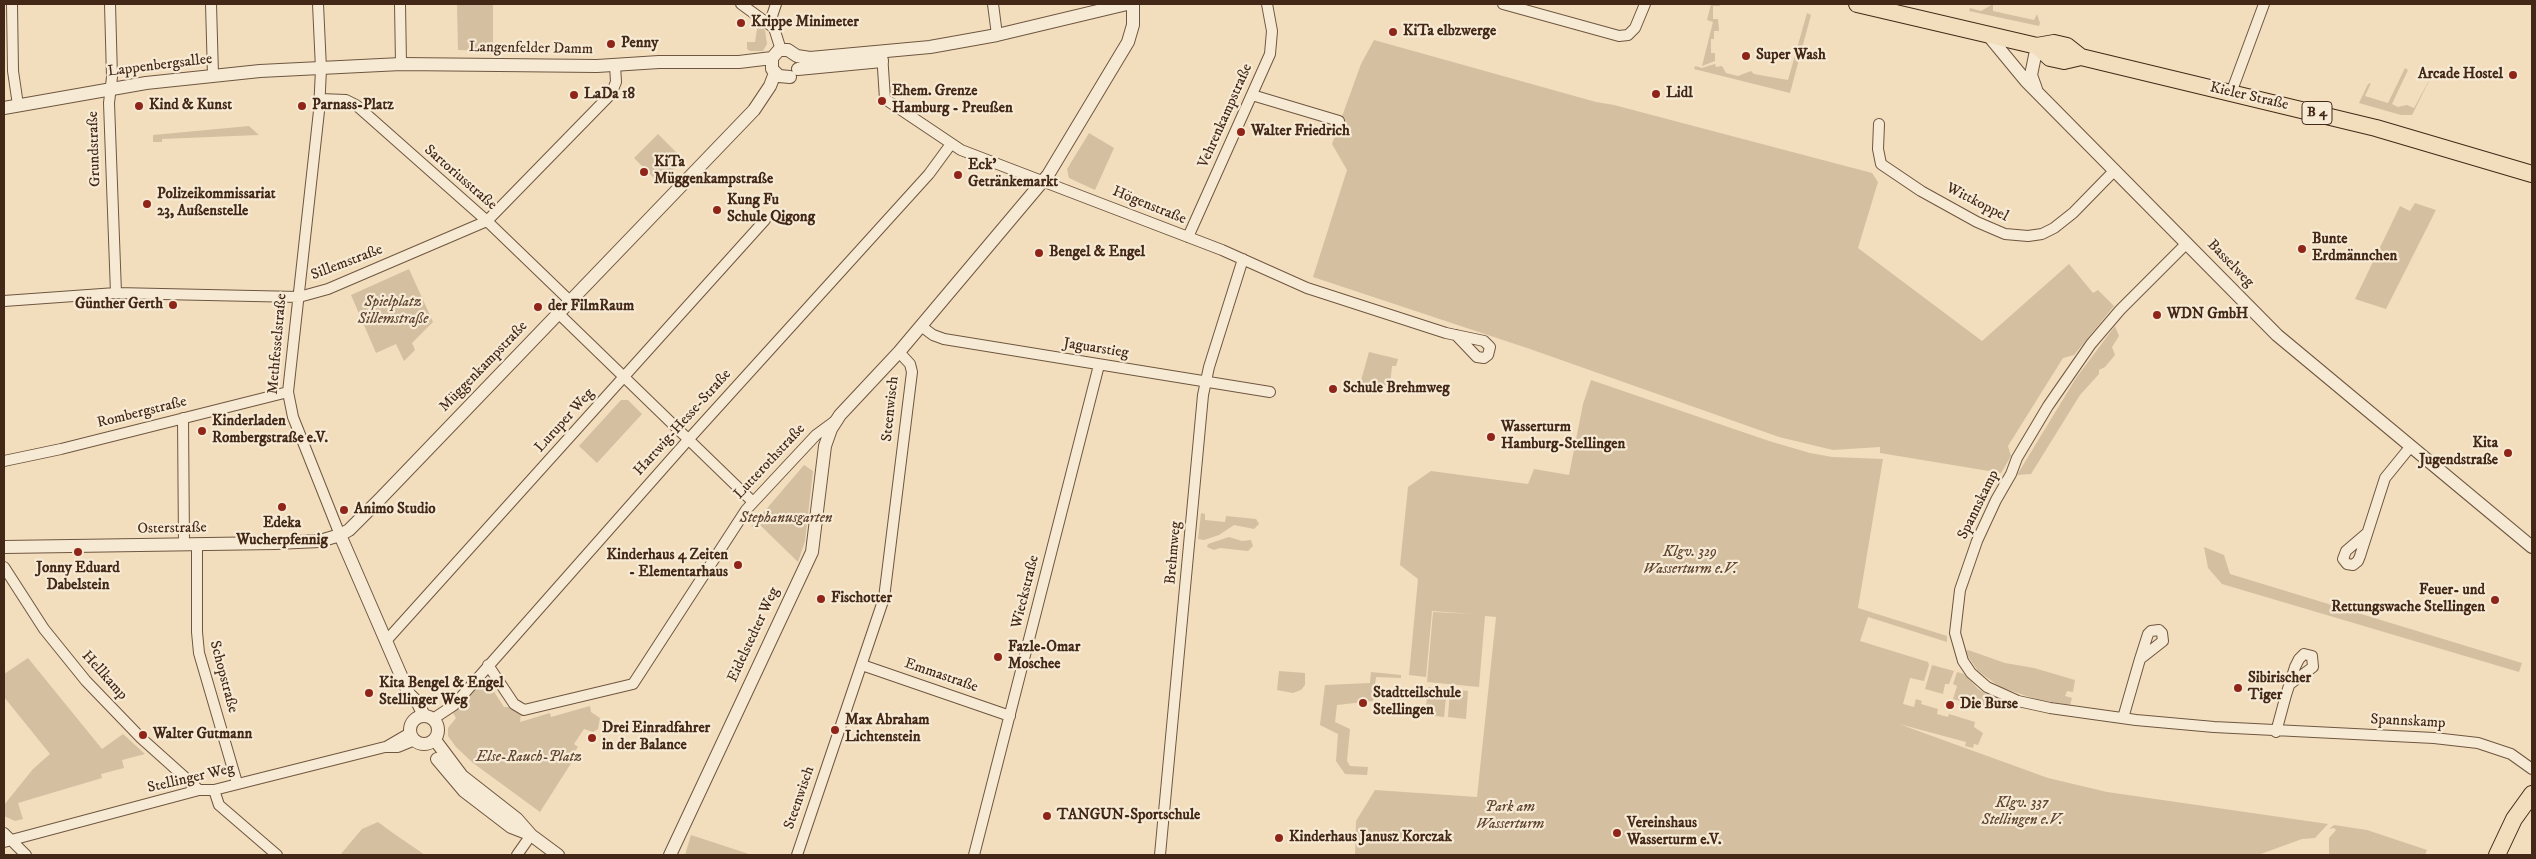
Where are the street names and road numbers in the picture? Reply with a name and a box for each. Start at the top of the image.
street label: Langenfelder Damm [469,39,593,59]
street label: Lappenbergsallee [107,51,213,81]
street label: Vehrenkampstraße [1195,61,1257,171]
street label: Kieler Straße [2208,79,2290,115]
road number: B 4 [2302,102,2332,125]
street label: Grundstraße [85,111,105,187]
street label: Sartoriusstraße [420,141,500,215]
street label: Wittkoppel [1943,180,2011,226]
street label: Högenstraße [1109,183,1189,229]
street label: Basselweg [2203,236,2257,292]
street label: Sillemstraße [309,241,385,285]
street label: Methfesselstraße [265,293,291,395]
street label: Müggenkampstraße [436,318,532,416]
street label: Jaguarstieg [1062,335,1130,363]
street label: Hartwig-Hesse-Straße [630,366,736,480]
street label: Steenwisch [879,375,903,443]
street label: Luruper Weg [532,385,598,457]
street label: Rombergstraße [95,393,189,433]
street label: Lutterothstraße [731,421,809,503]
street label: Spannskamp [1954,467,2004,543]
street label: Osterstraße [137,519,207,539]
street label: Brehmweg [1162,521,1186,585]
street label: Wieckstraße [1008,554,1044,630]
street label: Eidelstedter Weg [724,585,784,685]
street label: Schopstraße [205,639,241,715]
street label: Hellkamp [77,648,131,704]
street label: Emmastraße [902,655,980,697]
street label: Spannskamp [2370,711,2446,733]
street label: Stellinger Weg [146,760,236,798]
street label: Steenwisch [781,764,819,832]

